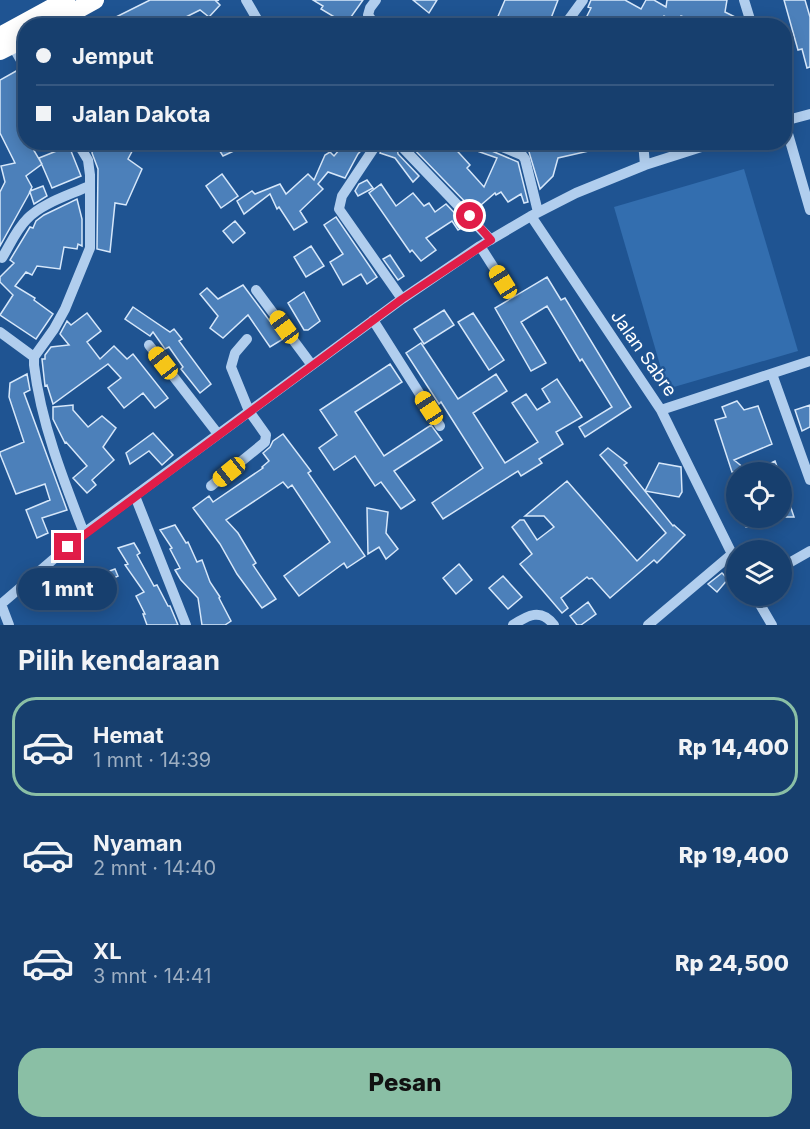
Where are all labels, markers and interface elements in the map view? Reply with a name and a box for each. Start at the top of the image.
text: Jemput [72,43,154,69]
text: Jalan Dakota [72,101,211,127]
route start [456,202,483,229]
car [486,262,520,302]
street label: Jalan Sabre [607,306,681,400]
car [266,307,302,347]
car [145,343,181,383]
car [412,388,446,428]
car [209,454,249,490]
map controls [726,462,792,606]
button: locate [726,462,792,528]
route end [54,533,81,560]
button: layers [726,540,792,606]
callout: 1 mnt [19,568,118,610]
text: 1 mnt [41,577,94,601]
text: Pilih kendaraan [18,644,220,677]
icon: car [21,720,75,774]
text: Hemat [93,722,163,748]
text: Rp 14,400 [678,734,789,760]
text: 1 mnt · 14:39 [93,748,211,772]
icon: car [21,828,75,882]
text: Nyaman [93,830,182,856]
text: Rp 19,400 [679,842,789,868]
text: 2 mnt · 14:40 [93,856,216,880]
icon: car [21,936,75,990]
text: XL [93,938,122,964]
text: Rp 24,500 [675,950,789,976]
text: 3 mnt · 14:41 [93,964,211,988]
button: Pesan [18,1048,792,1117]

